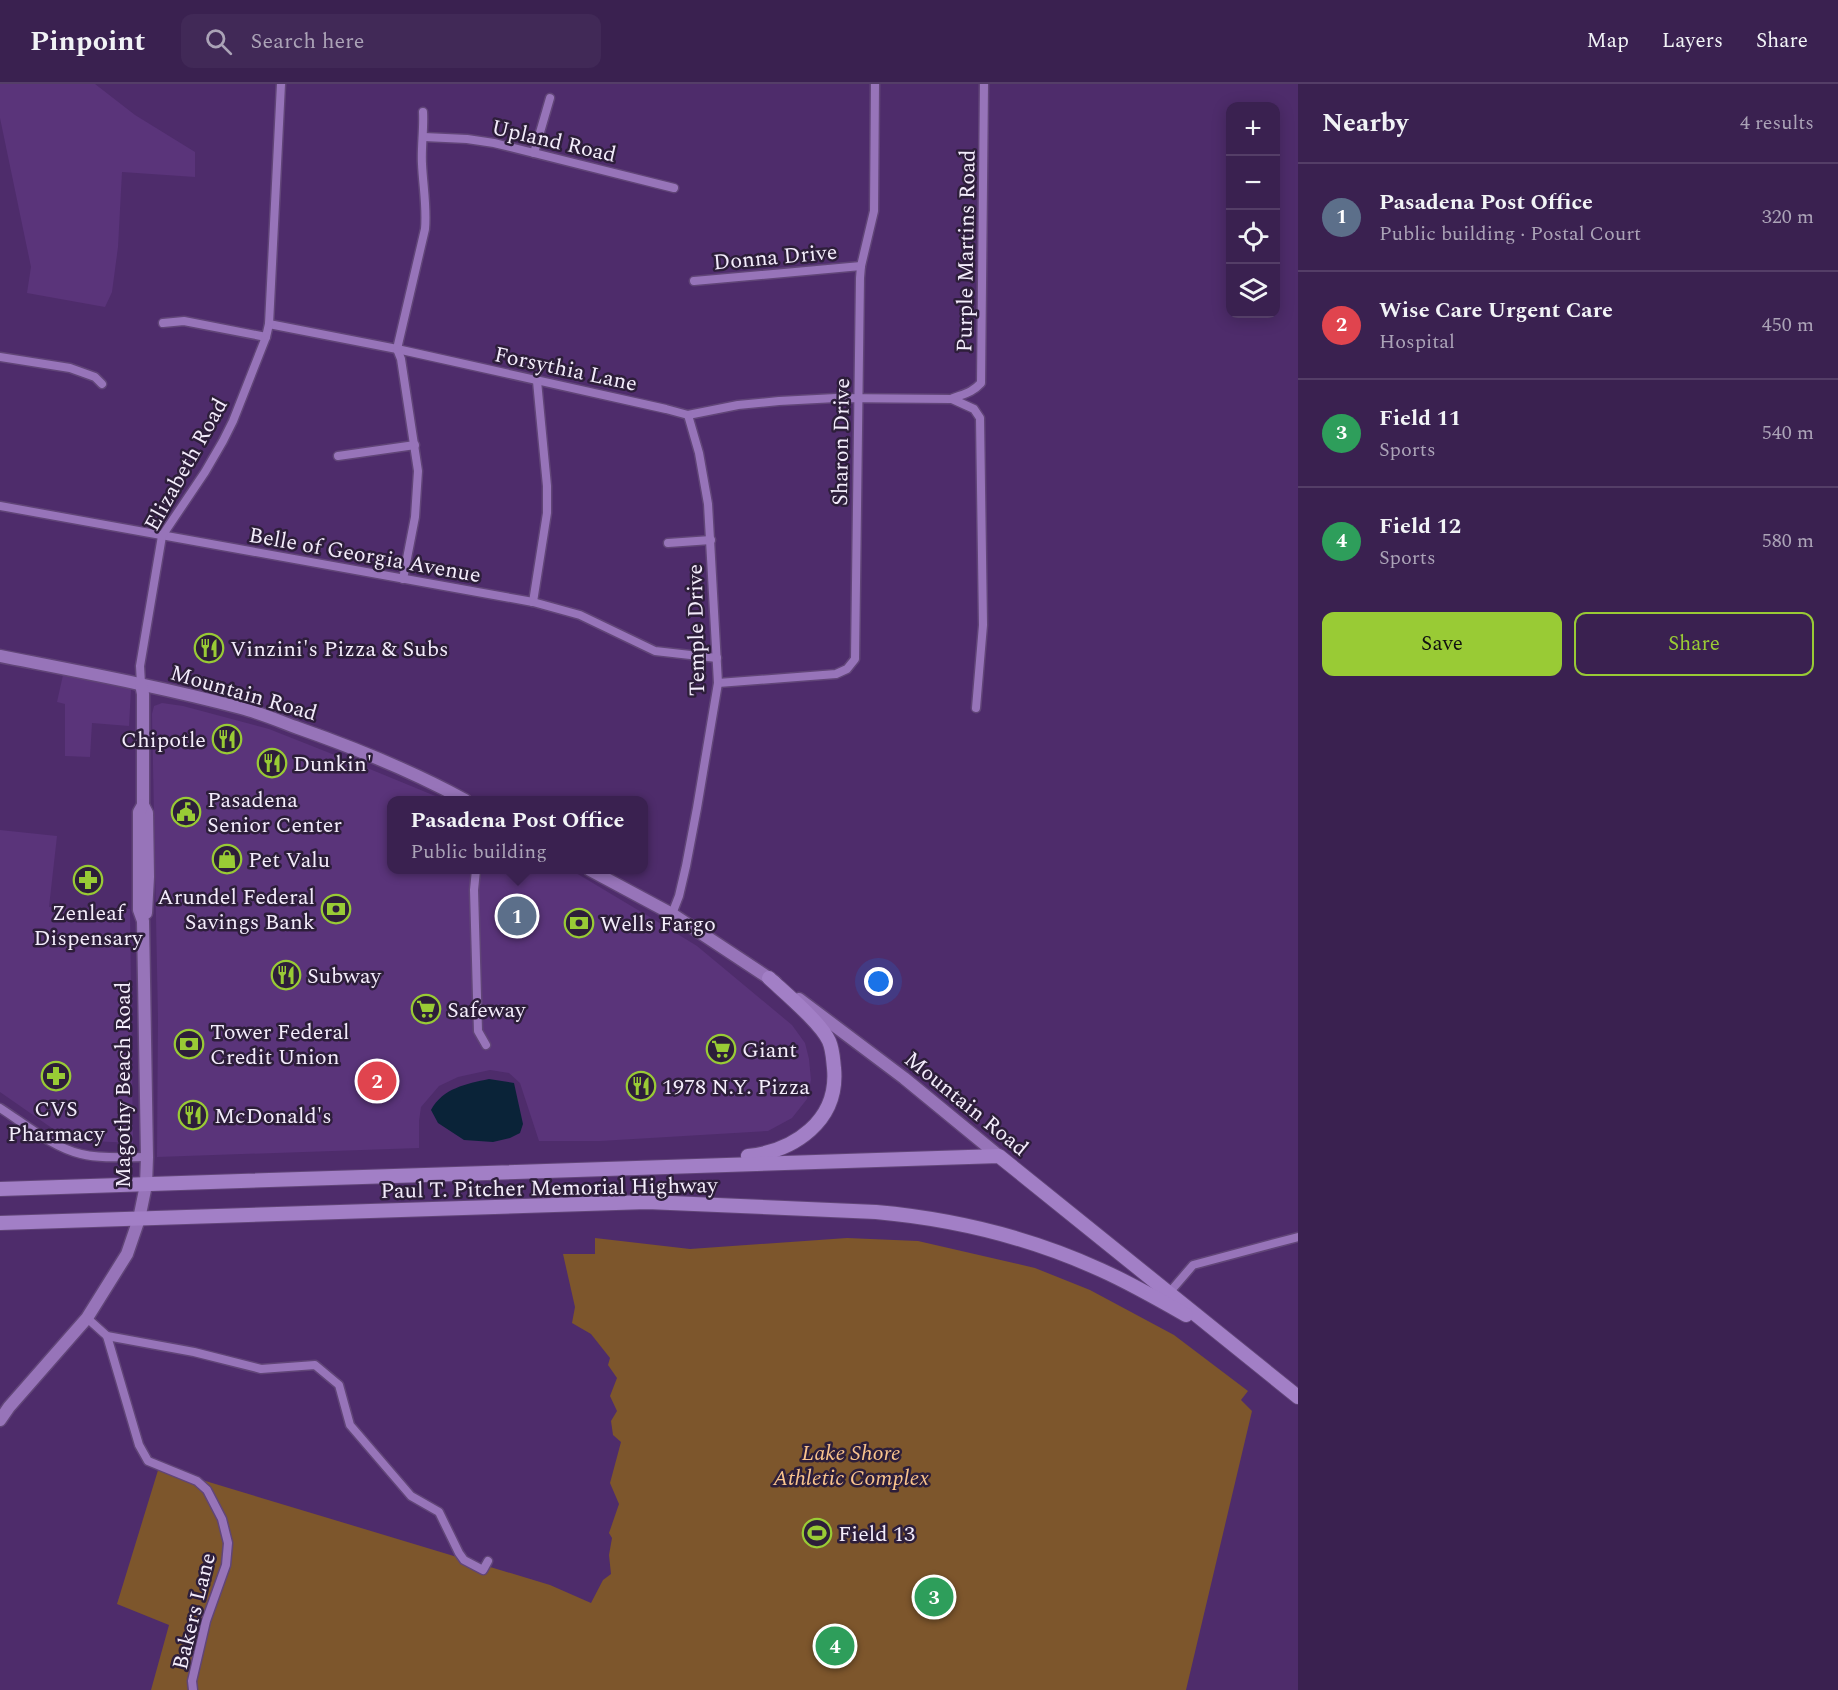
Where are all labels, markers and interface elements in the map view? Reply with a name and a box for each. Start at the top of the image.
search box [181,14,601,68]
text: Pinpoint [30,20,145,63]
icon: search [202,25,235,58]
text: Search here [250,25,364,58]
text: Map [1587,25,1629,57]
text: Layers [1662,25,1723,57]
text: Share [1756,25,1808,57]
map controls [1226,102,1280,318]
button: + [1226,102,1280,156]
text: Nearby [1322,103,1408,143]
text: 4 results [1740,108,1814,138]
street label: Upland Road [488,111,619,172]
street label: Purple Martins Road [948,149,985,353]
button: − [1226,156,1280,210]
text: Pasadena Post Office [1379,186,1593,219]
text: 1 [1336,202,1347,232]
text: 320 m [1762,202,1814,232]
button: locate [1226,210,1280,264]
text: Public building · Postal Court [1379,219,1641,249]
street label: Donna Drive [712,236,839,279]
button: layers [1226,264,1280,318]
text: Wise Care Urgent Care [1379,294,1613,327]
text: 2 [1336,310,1347,340]
text: 450 m [1762,310,1814,340]
text: Hospital [1379,327,1455,357]
street label: Forsythia Lane [491,338,640,401]
street label: Sharon Drive [824,378,859,506]
street label: Elizabeth Road [136,392,237,537]
text: Field 11 [1379,402,1461,435]
text: 3 [1336,418,1347,448]
text: 540 m [1762,418,1814,448]
text: Sports [1379,435,1436,465]
text: Field 12 [1379,510,1461,543]
street label: Belle of Georgia Avenue [246,519,483,592]
text: 4 [1336,526,1347,556]
text: 580 m [1762,526,1814,556]
text: Sports [1379,543,1436,573]
street label: Temple Drive [679,564,714,696]
button: Save [1322,612,1562,676]
button: Share [1574,612,1814,676]
restaurant icon: Vinzini's Pizza & Subs [193,632,225,664]
place label: Vinzini's Pizza & Subs [230,633,448,666]
street label: Mountain Road [166,657,321,730]
restaurant icon: Chipotle [211,723,243,755]
place label: Chipotle [121,724,206,757]
restaurant icon: Dunkin' [256,747,288,779]
place label: Dunkin' [293,748,372,781]
place label: Pasadena Senior Center [207,784,342,842]
public building icon: Pasadena Senior Center [170,796,202,828]
popup [387,796,648,874]
text: Pasadena Post Office [411,804,624,837]
text: Public building [411,837,547,867]
shop icon: Pet Valu [211,843,243,875]
place label: Pet Valu [248,844,330,877]
pharmacy icon: Zenleaf Dispensary [72,864,104,896]
place label: Arundel Federal Savings Bank [157,881,315,939]
bank icon: Arundel Federal Savings Bank [320,893,352,925]
pin: 1 [498,894,536,938]
place label: Zenleaf Dispensary [33,897,144,955]
bank icon: Wells Fargo [563,907,595,939]
place label: Wells Fargo [600,908,716,941]
restaurant icon: Subway [270,959,302,991]
place label: Subway [307,960,383,993]
your location [864,967,893,996]
street label: Magothy Beach Road [107,982,140,1188]
supermarket icon: Safeway [410,993,442,1025]
place label: Safeway [447,994,527,1027]
place label: Tower Federal Credit Union [210,1016,350,1074]
bank icon: Tower Federal Credit Union [173,1028,205,1060]
supermarket icon: Giant [705,1033,737,1065]
place label: Giant [742,1034,797,1067]
street label: Mountain Road [897,1044,1035,1165]
pin: 2 [358,1058,397,1104]
pharmacy icon: CVS Pharmacy [40,1060,72,1092]
restaurant icon: 1978 N.Y. Pizza [625,1070,657,1102]
place label: 1978 N.Y. Pizza [662,1071,810,1104]
place label: CVS Pharmacy [8,1093,106,1151]
restaurant icon: McDonald's [177,1099,209,1131]
place label: McDonald's [214,1100,332,1133]
street label: Paul T. Pitcher Memorial Highway [380,1169,719,1208]
park label: Lake Shore Athletic Complex [772,1437,929,1495]
sports icon: Field 13 [801,1517,833,1549]
place label: Field 13 [838,1518,915,1551]
street label: Bakers Lane [164,1549,225,1673]
pin: 3 [914,1574,954,1620]
pin: 4 [816,1624,854,1668]

